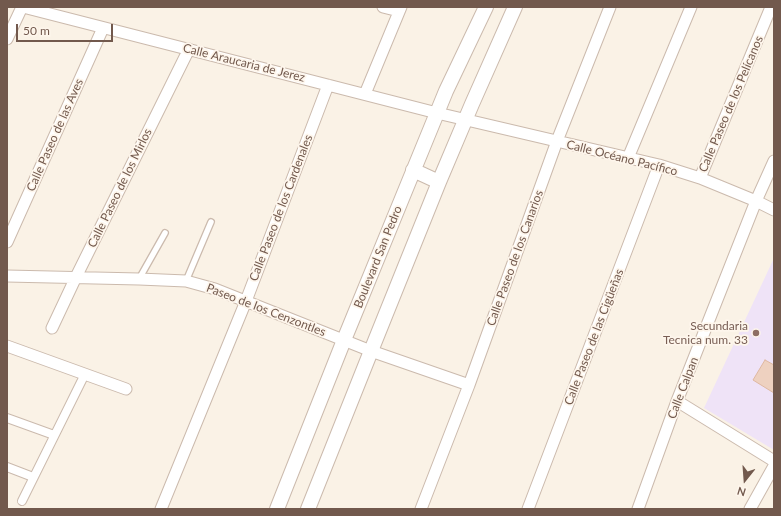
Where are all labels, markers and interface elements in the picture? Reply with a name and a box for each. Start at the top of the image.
scale bar [18,16,115,42]
text: 50 m [23,23,50,38]
street label: Calle Paseo de los Pelícanos [696,34,766,174]
street label: Calle Araucaria de Jerez [181,41,307,85]
street label: Calle Paseo de las Aves [24,76,86,194]
street label: Calle Paseo de los Mirlos [85,126,155,250]
street label: Calle Paseo de los Cardenales [246,133,316,283]
street label: Calle Océano Pacífico [565,137,679,179]
street label: Calle Paseo de los Canarios [484,188,546,328]
street label: Boulevard San Pedro [351,204,405,310]
street label: Calle Paseo de las Cigüeñas [561,267,627,407]
street label: Paseo de los Cenzontles [204,281,328,339]
place label: Secundaria Tecnica num. 33 [663,319,748,347]
marker: Secundaria Tecnica num. 33 [751,328,761,338]
street label: Calle Calpan [665,355,701,421]
north arrow [725,460,765,500]
text: N [735,484,747,499]

